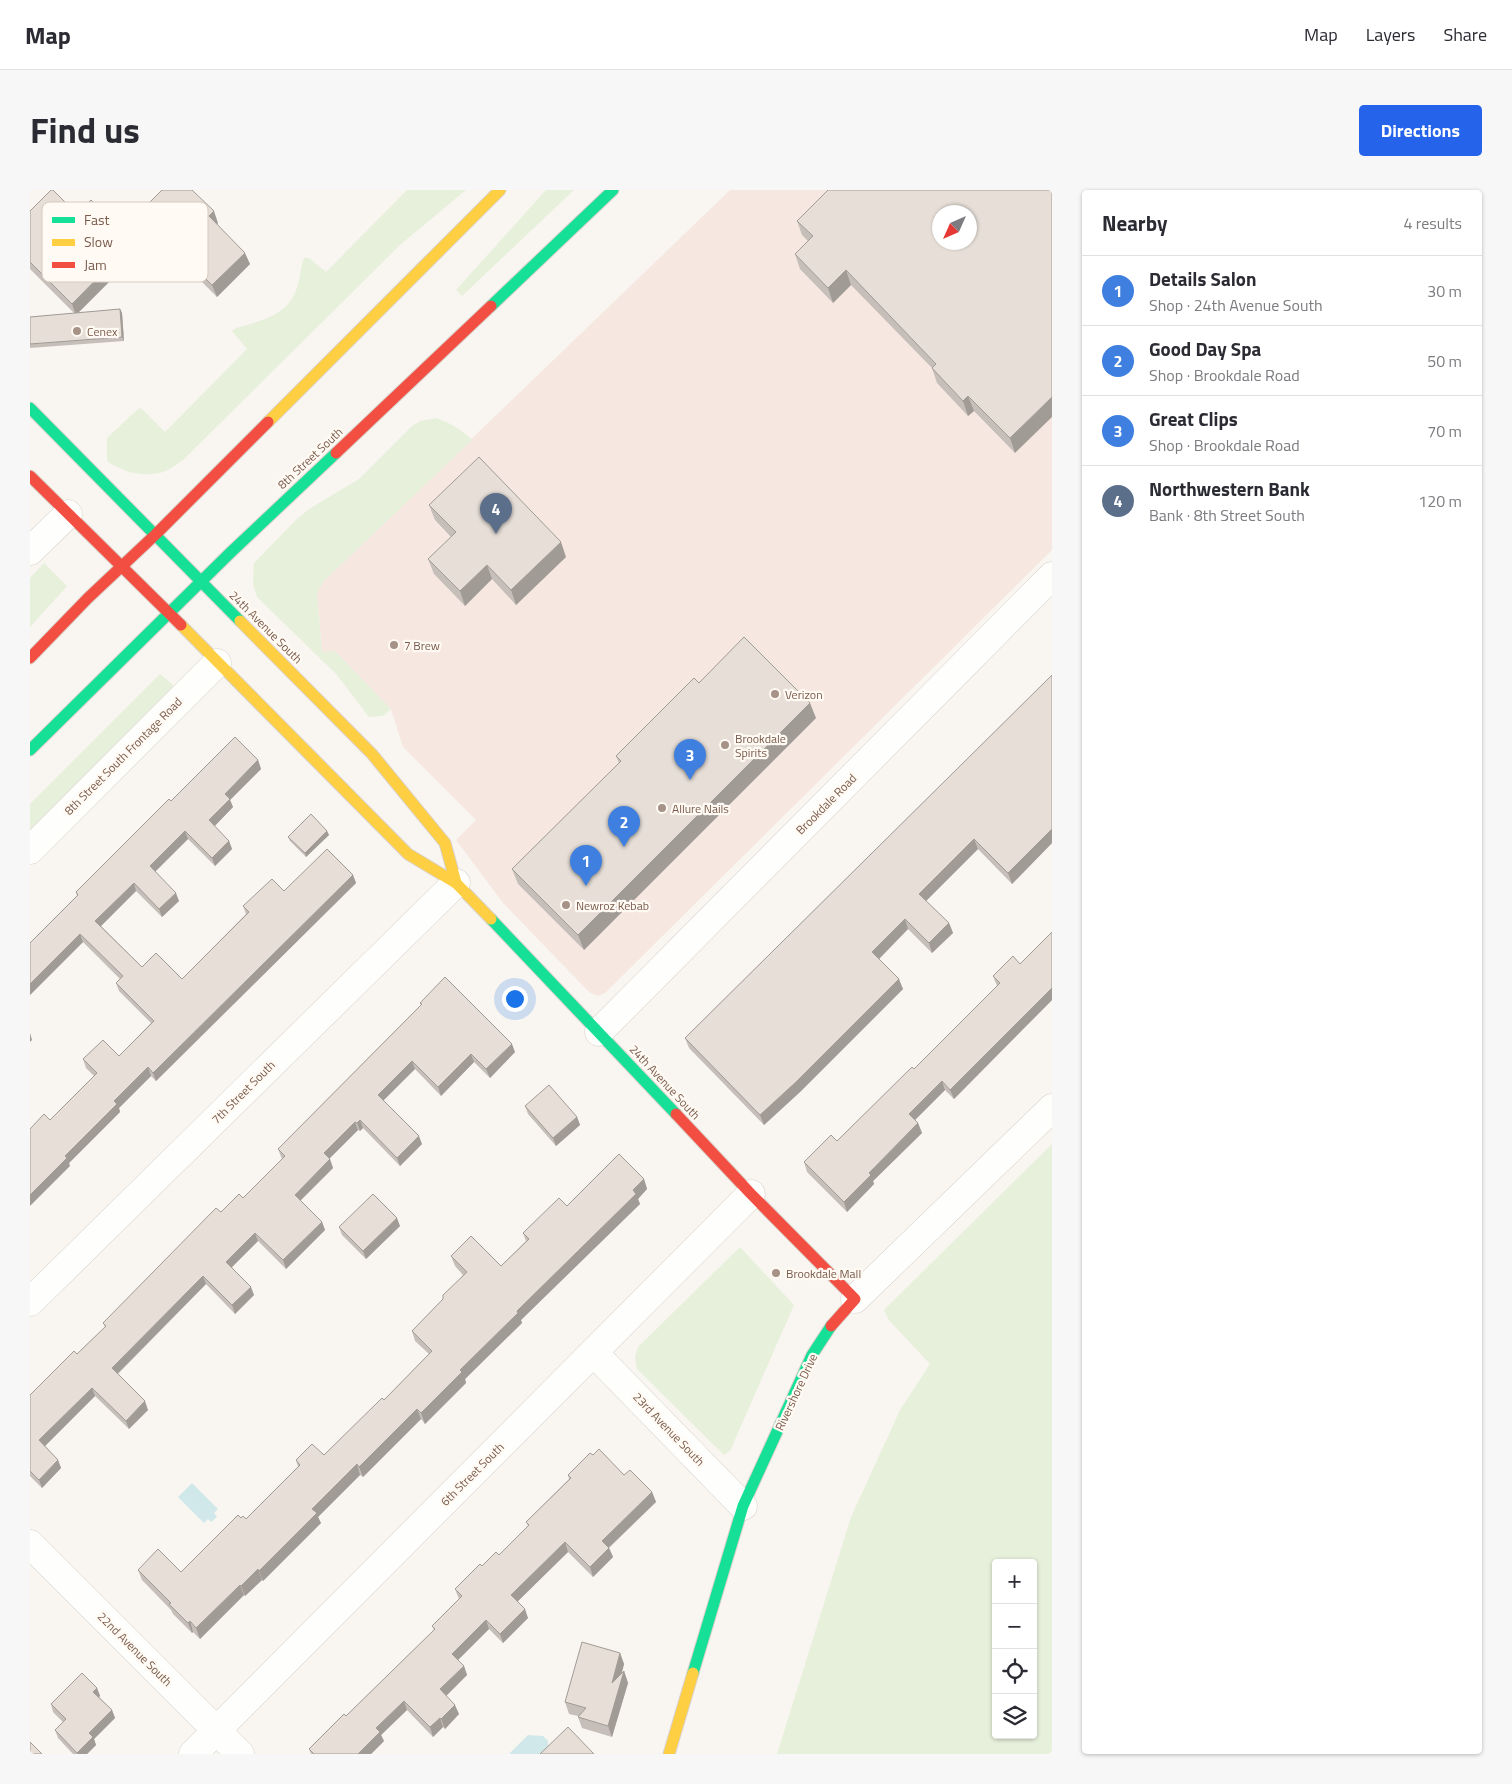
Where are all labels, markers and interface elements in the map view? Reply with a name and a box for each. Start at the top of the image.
text: Map [25,17,71,53]
text: Map [1304,21,1338,48]
text: Layers [1366,21,1415,48]
text: Share [1443,21,1487,48]
text: Find us [30,103,140,157]
button: Directions [1359,105,1482,156]
legend [42,202,208,282]
north arrow [932,205,977,250]
text: Nearby [1102,207,1167,239]
text: Fast [84,209,109,230]
text: 4 results [1403,211,1462,235]
text: Slow [84,231,113,252]
text: Jam [84,254,107,275]
text: Details Salon [1149,264,1256,293]
text: 1 [1114,279,1122,303]
text: 30 m [1427,279,1462,303]
text: Shop · 24th Avenue South [1149,293,1323,317]
place label: Cenex [87,322,118,341]
marker: Cenex [71,325,83,337]
text: Good Day Spa [1149,334,1261,363]
text: 2 [1114,349,1122,373]
text: 50 m [1427,349,1462,373]
text: Shop · Brookdale Road [1149,363,1300,387]
text: Great Clips [1149,404,1238,433]
text: 3 [1114,419,1122,443]
text: 70 m [1427,419,1462,443]
street label: 8th Street South [273,423,347,493]
text: Shop · Brookdale Road [1149,433,1300,457]
text: Northwestern Bank [1149,474,1310,503]
text: 4 [1114,489,1122,513]
text: 120 m [1418,489,1462,513]
pin: 4 [480,493,512,534]
text: Bank · 8th Street South [1149,503,1305,527]
street label: 24th Avenue South [225,586,307,668]
place label: 7 Brew [404,636,440,655]
marker: 7 Brew [388,639,400,651]
place label: Verizon [785,685,823,704]
marker: Verizon [769,688,781,700]
street label: 8th Street South Frontage Road [60,693,186,819]
place label: Brookdale Spirits [735,729,786,762]
pin: 3 [674,739,706,780]
marker: Brookdale Spirits [719,739,731,751]
street label: Brookdale Road [791,769,861,839]
place label: Allure Nails [672,799,729,818]
marker: Allure Nails [656,802,668,814]
pin: 2 [608,806,640,847]
pin: 1 [570,845,602,886]
place label: Newroz Kebab [576,896,649,915]
marker: Newroz Kebab [560,899,572,911]
your location [502,986,528,1012]
street label: 24th Avenue South [625,1040,705,1124]
street label: 7th Street South [207,1056,279,1128]
place label: Brookdale Mall [786,1264,861,1283]
marker: Brookdale Mall [770,1267,782,1279]
street label: Rivershore Drive [770,1350,822,1434]
street label: 23rd Avenue South [629,1388,709,1470]
street label: 6th Street South [436,1438,508,1510]
map controls [992,1559,1037,1739]
button: + [992,1559,1037,1604]
button: − [992,1604,1037,1649]
street label: 22nd Avenue South [93,1607,177,1691]
button: locate [992,1649,1037,1694]
button: layers [992,1694,1037,1739]

